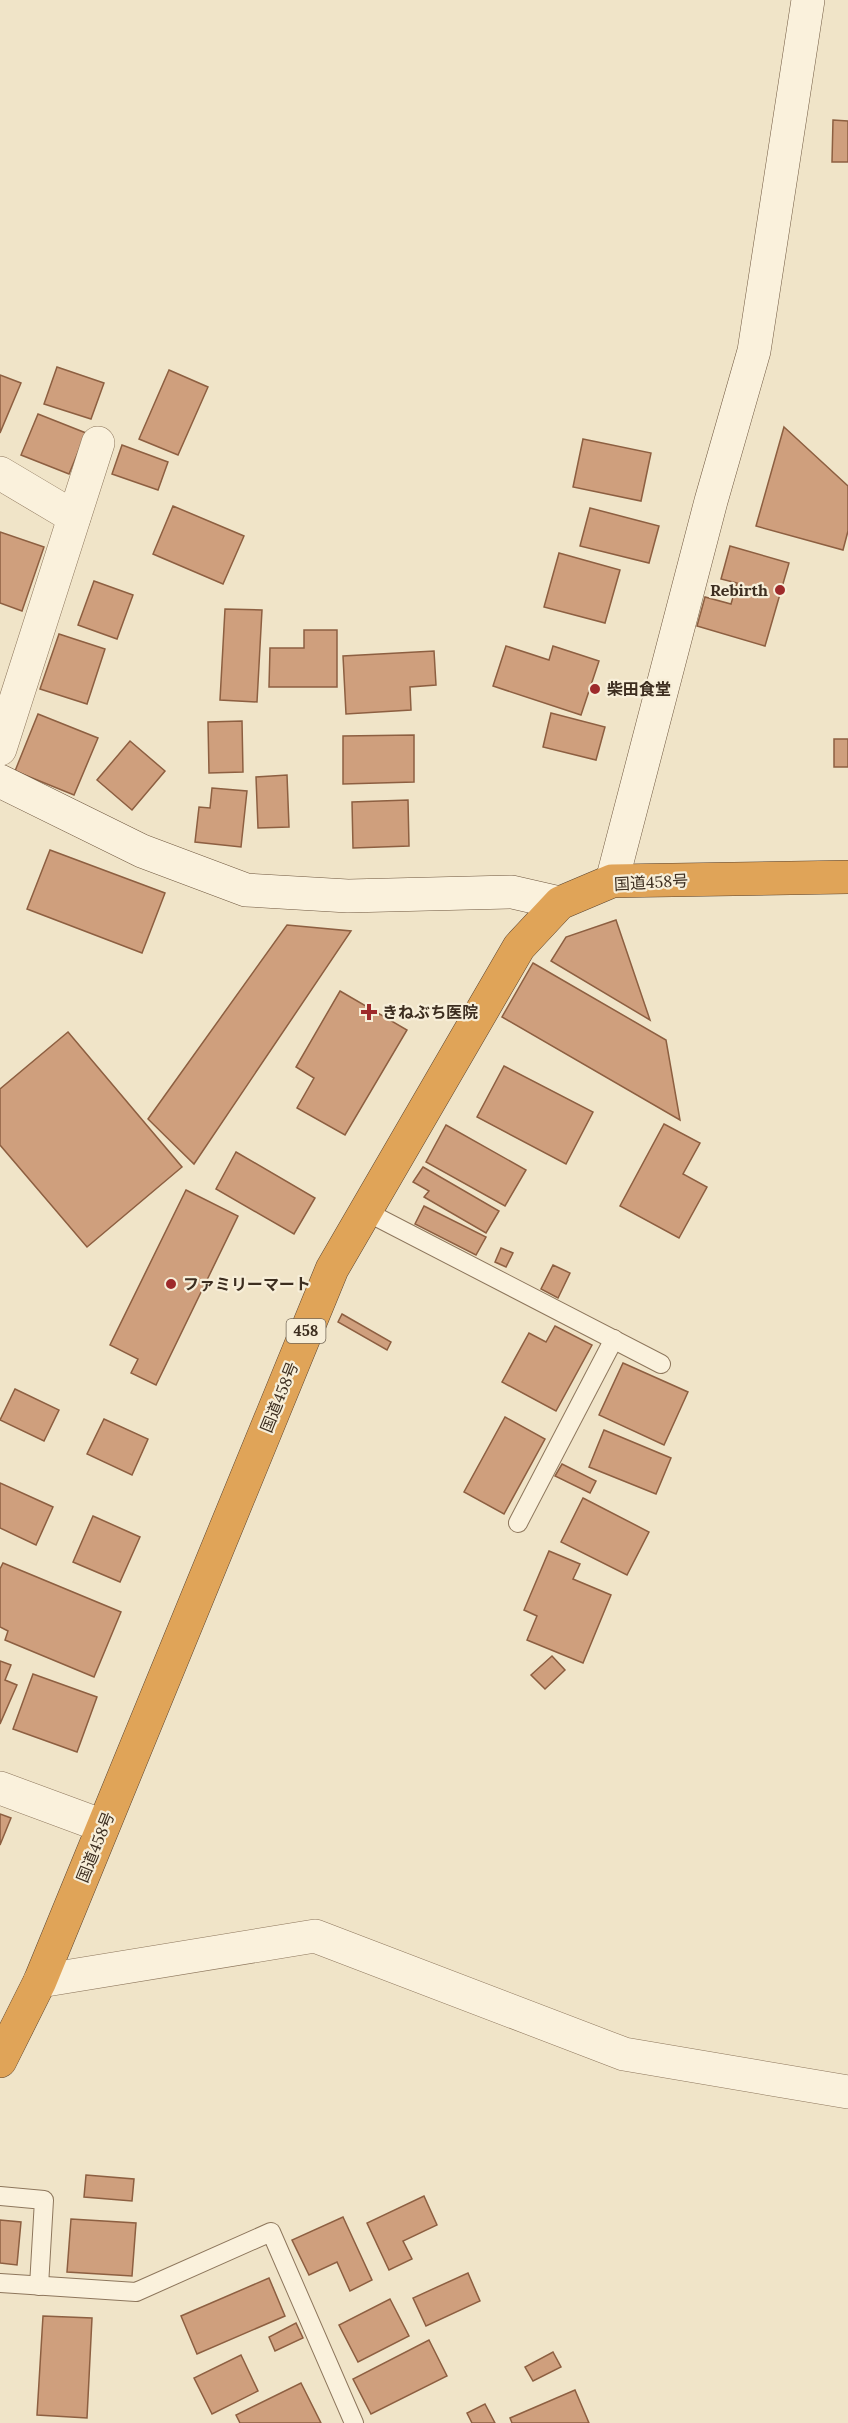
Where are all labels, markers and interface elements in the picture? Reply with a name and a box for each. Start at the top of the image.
place label: Rebirth [710,580,768,600]
marker: Rebirth [773,583,787,597]
place label: 柴田食堂 [607,679,671,699]
marker: 柴田食堂 [588,682,602,696]
street label: 国道458号 [613,870,689,894]
place label: きねぶち医院 [382,1002,478,1022]
marker: きねぶち医院 [360,1003,378,1021]
place label: ファミリーマート [183,1274,311,1294]
marker: ファミリーマート [164,1277,178,1291]
road number: 458 [286,1319,326,1343]
street label: 国道458号 [256,1359,302,1435]
street label: 国道458号 [72,1809,118,1885]

